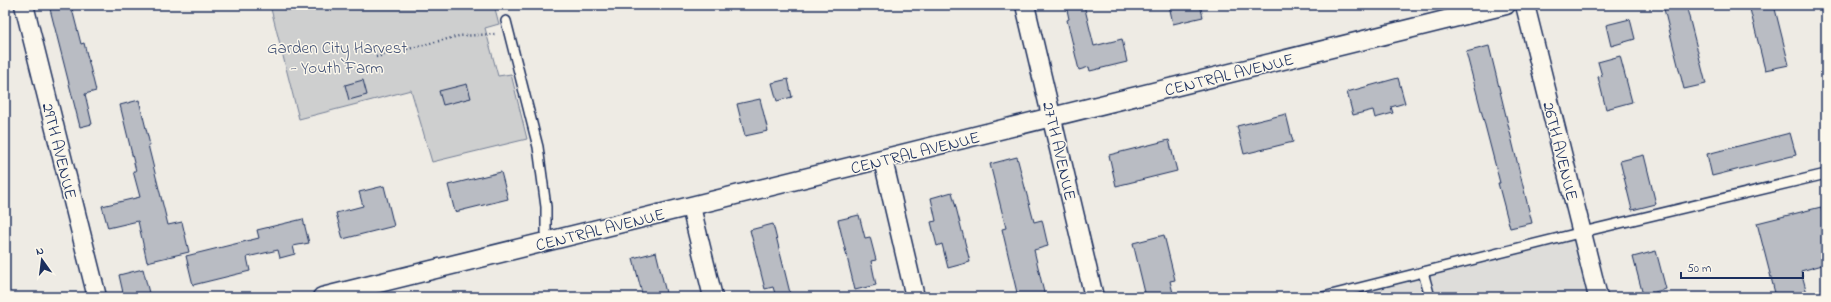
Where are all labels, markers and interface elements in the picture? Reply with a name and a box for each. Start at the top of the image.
park label: Garden City Harvest - Youth Farm [267,36,407,81]
street label: CENTRAL AVENUE [1162,47,1297,104]
street label: 26TH AVENUE [1535,99,1584,203]
street label: 29TH AVENUE [34,100,83,202]
street label: 27TH AVENUE [1035,100,1082,203]
street label: CENTRAL AVENUE [848,125,983,182]
street label: CENTRAL AVENUE [533,202,668,259]
north arrow [22,240,62,280]
text: N [34,243,45,260]
scale bar [1681,254,1803,280]
text: 50 m [1687,260,1711,278]

